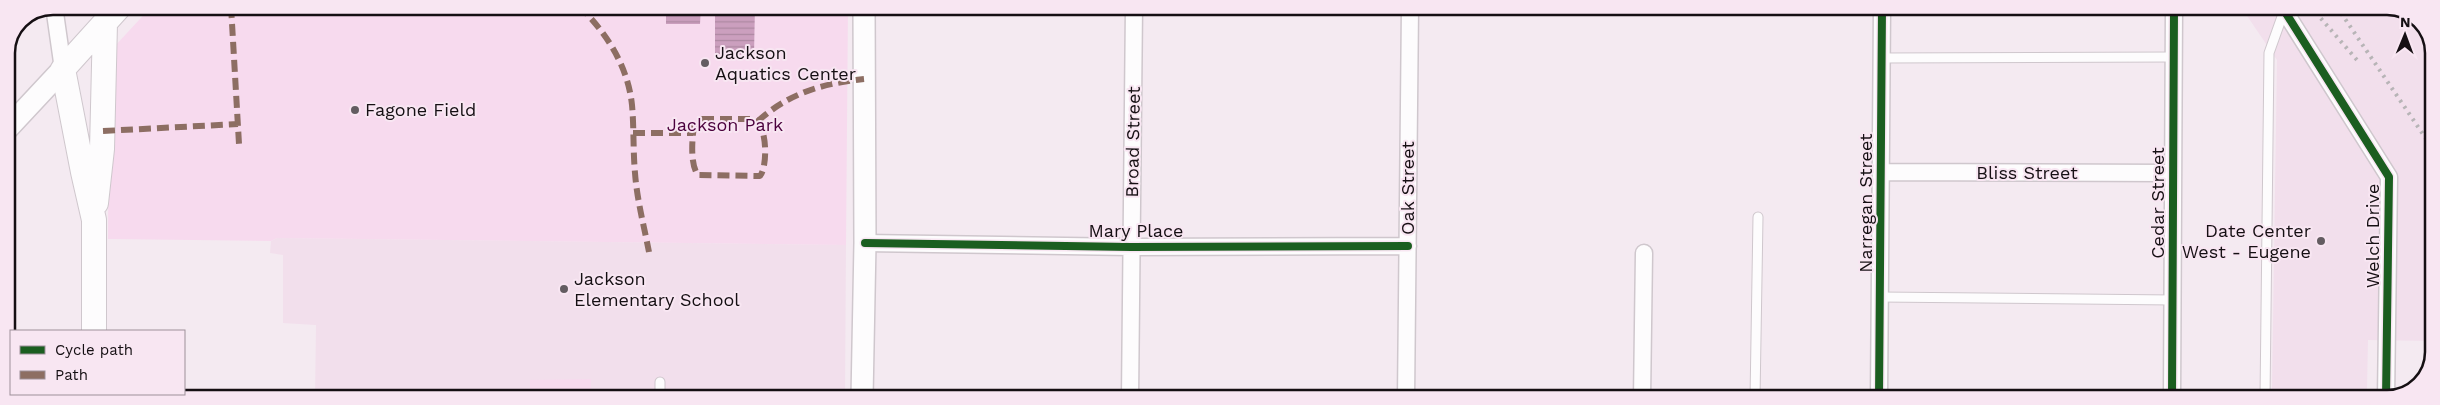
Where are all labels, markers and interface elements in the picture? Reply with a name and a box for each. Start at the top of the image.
north arrow [2380,10,2430,60]
text: N [2400,14,2411,30]
place label: Jackson Aquatics Center [715,42,856,84]
marker: Jackson Aquatics Center [699,57,711,69]
street label: Broad Street [1121,86,1144,198]
place label: Fagone Field [365,99,476,120]
marker: Fagone Field [349,104,361,116]
park label: Jackson Park [667,114,783,135]
street label: Narregan Street [1855,133,1876,273]
street label: Oak Street [1397,141,1418,235]
street label: Cedar Street [2147,147,2168,259]
street label: Bliss Street [1976,162,2078,183]
street label: Welch Drive [2362,184,2383,288]
street label: Mary Place [1089,220,1183,241]
place label: Date Center West - Eugene [2182,220,2311,262]
marker: Date Center West - Eugene [2315,235,2327,247]
place label: Jackson Elementary School [574,268,740,310]
marker: Jackson Elementary School [558,283,570,295]
legend [10,330,185,395]
text: Cycle path [55,341,133,359]
text: Path [55,366,88,384]

